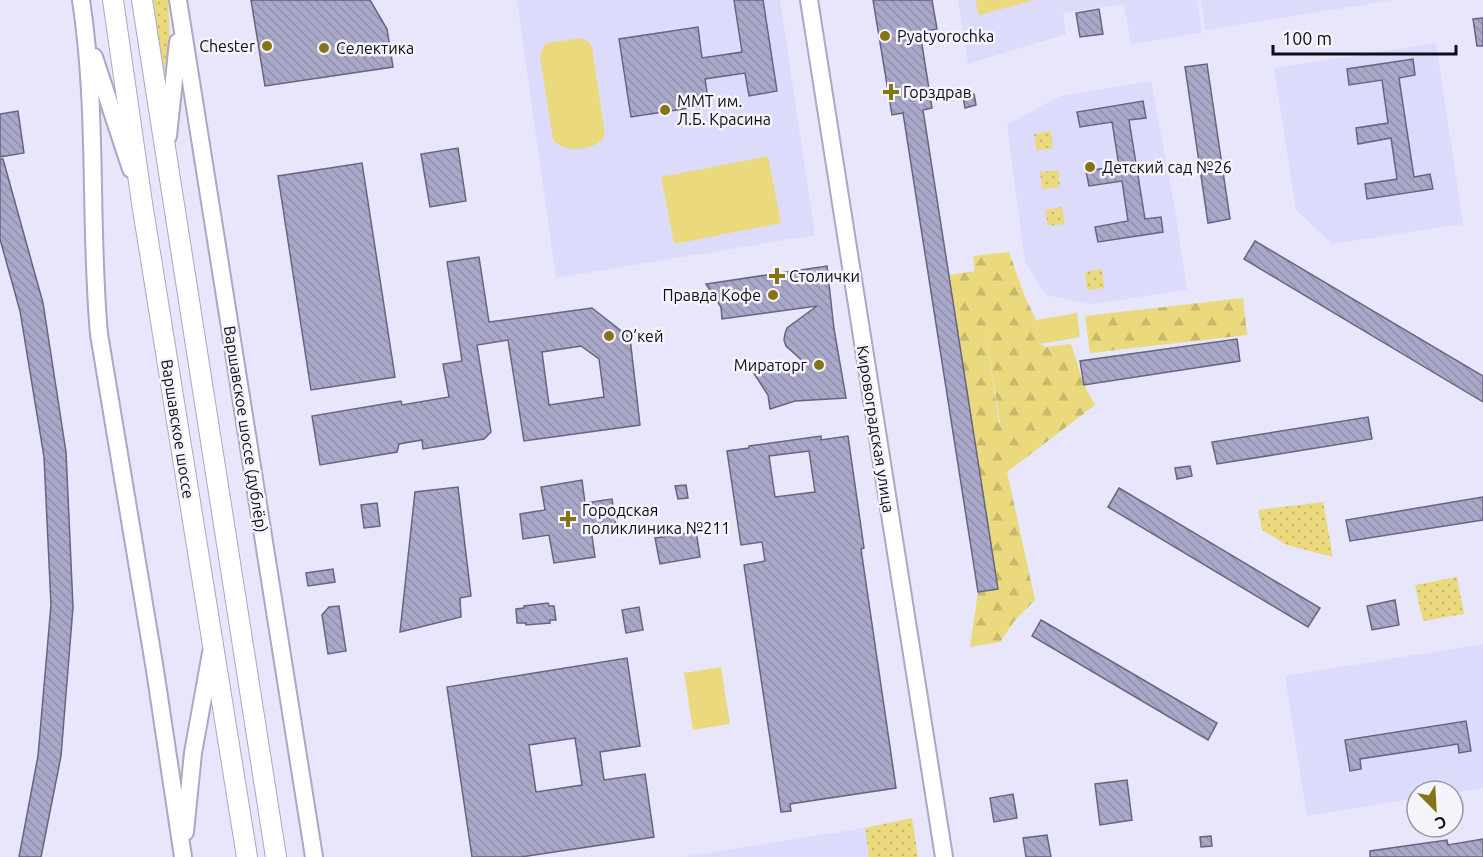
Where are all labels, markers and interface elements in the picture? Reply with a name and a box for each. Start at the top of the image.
scale bar [1273,18,1456,56]
place label: Pyatyorochka [897,27,994,45]
text: 100 m [1282,28,1332,48]
marker: Pyatyorochka [878,29,892,43]
place label: Chester [199,37,255,55]
marker: Chester [260,39,274,53]
place label: Селектика [336,39,414,57]
marker: Селектика [317,41,331,55]
place label: Горздрав [903,83,972,101]
marker: Горздрав [884,85,898,99]
place label: ММТ им. Л.Б. Красина [677,92,771,128]
marker: ММТ им. Л.Б. Красина [658,103,672,117]
place label: Детский сад №26 [1102,158,1232,176]
marker: Детский сад №26 [1083,160,1097,174]
place label: Столички [789,267,860,285]
marker: Столички [770,269,784,283]
place label: Правда Кофе [662,286,761,304]
marker: Правда Кофе [766,288,780,302]
street label: Варшавское шоссе (дублёр) [220,324,271,534]
place label: О’кей [621,327,663,345]
marker: О’кей [602,329,616,343]
street label: Кировоградская улица [854,344,898,514]
place label: Мираторг [734,356,808,374]
street label: Варшавское шоссе [158,358,198,500]
marker: Мираторг [812,358,826,372]
place label: Городская поликлиника №211 [582,501,730,537]
marker: Городская поликлиника №211 [559,510,577,528]
north arrow [1405,779,1465,839]
text: С [1433,812,1449,833]

